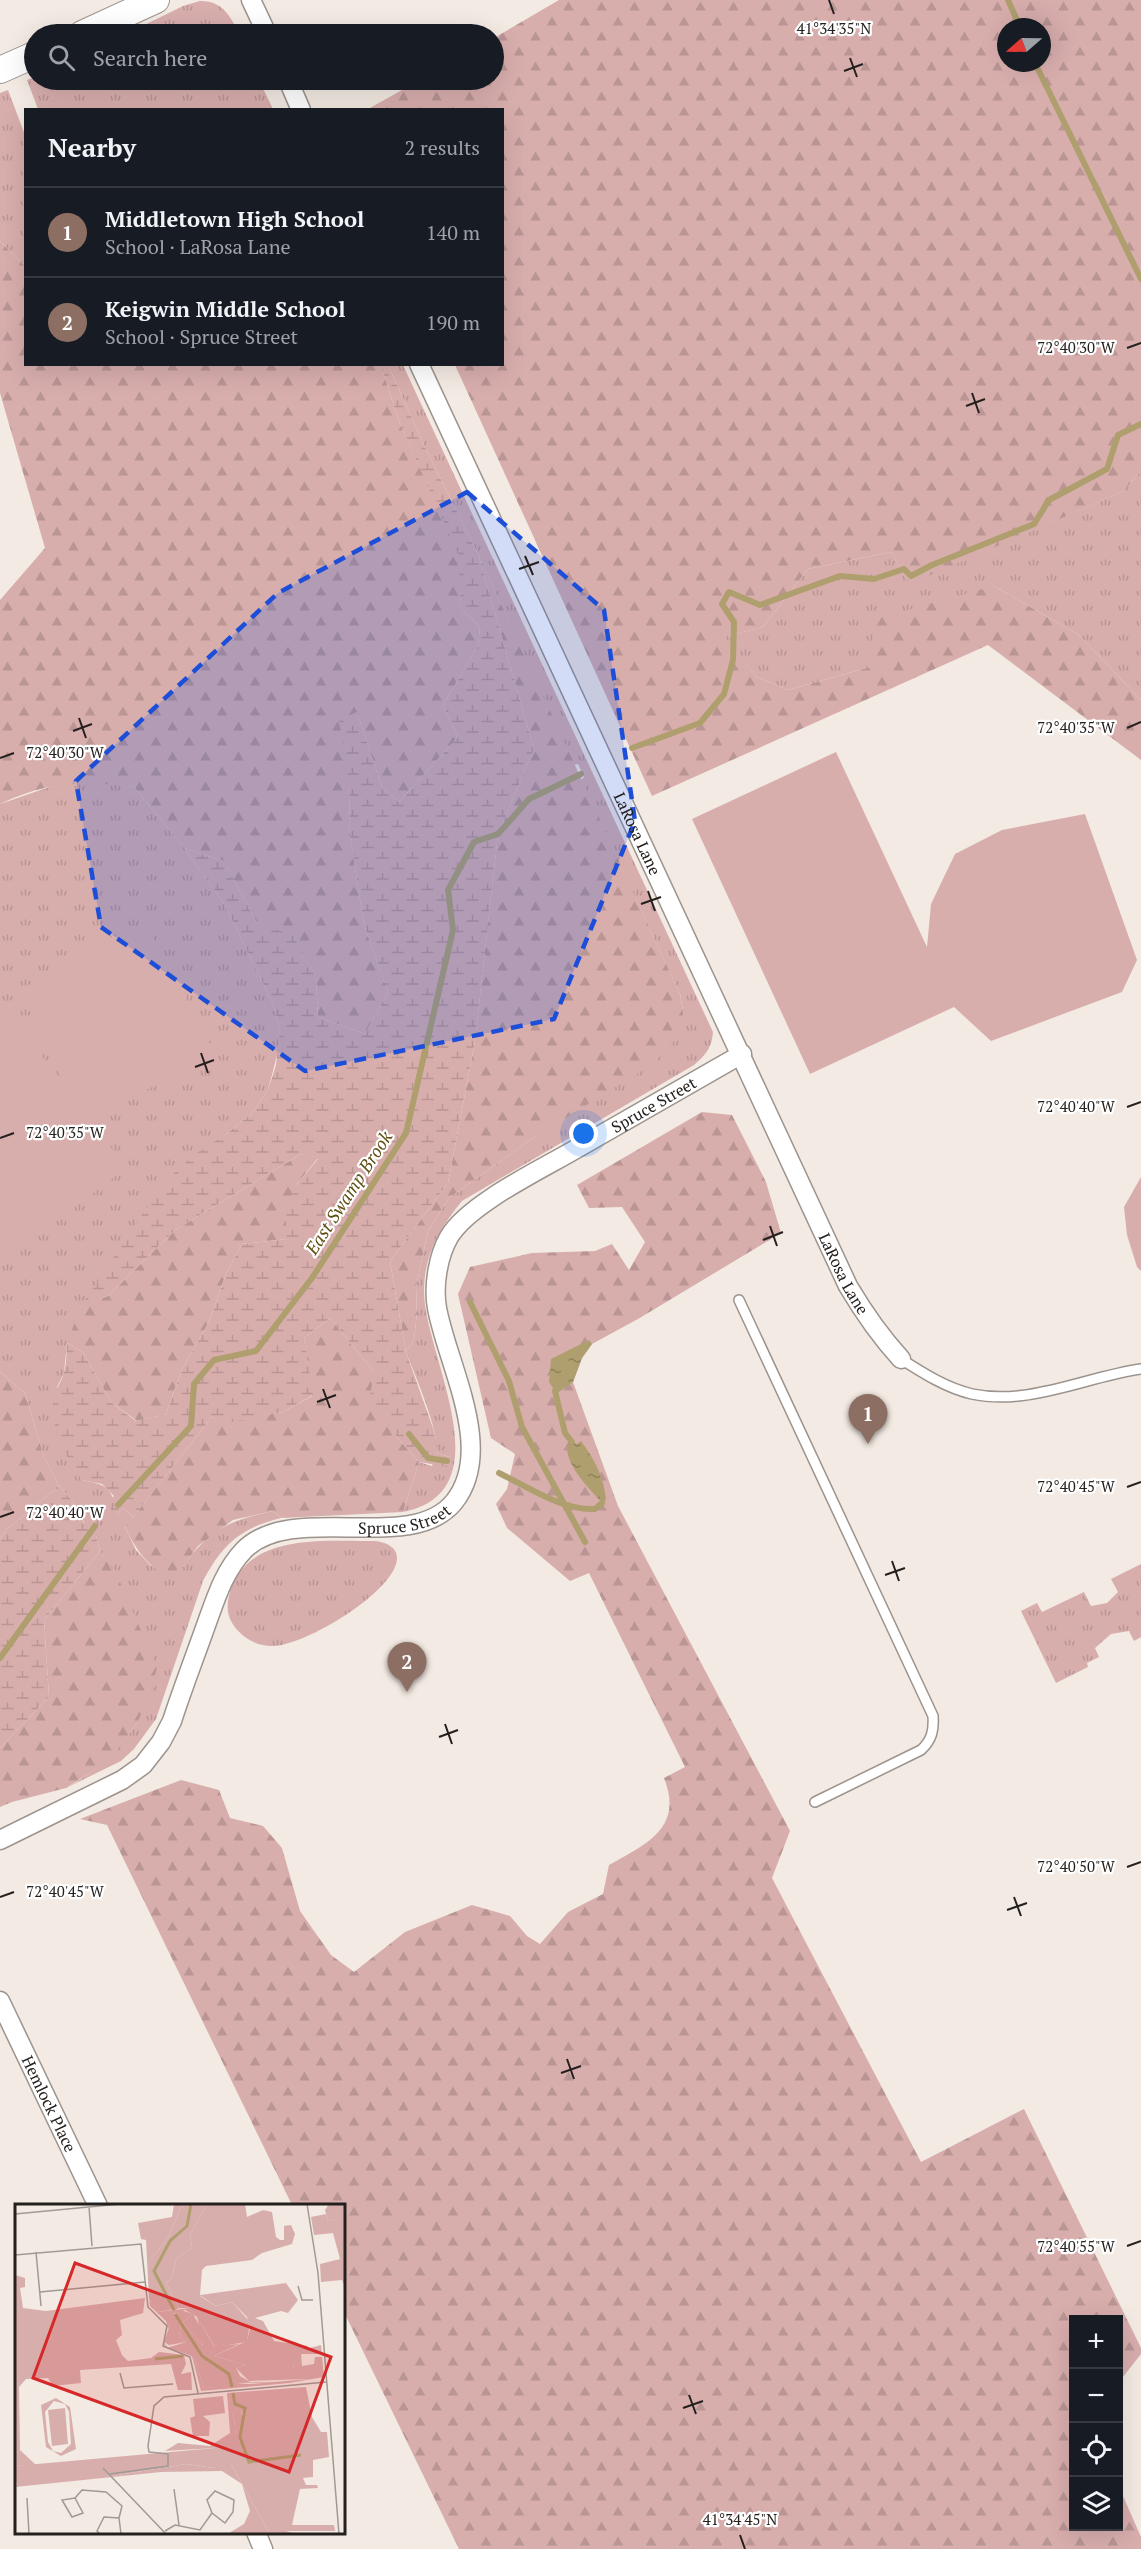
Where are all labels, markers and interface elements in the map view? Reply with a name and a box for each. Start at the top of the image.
text: 41°34'35"N [797,18,871,38]
north arrow [997,18,1051,72]
search box [24,24,504,90]
icon: search [45,41,78,74]
text: Search here [93,43,207,72]
text: Nearby [48,130,136,164]
text: 2 results [405,134,480,161]
text: Middletown High School [105,204,364,233]
text: 1 [62,219,73,246]
text: 140 m [426,219,480,246]
text: School · LaRosa Lane [105,233,291,260]
text: Keigwin Middle School [105,294,345,323]
text: 2 [62,309,73,336]
text: 190 m [426,309,480,336]
text: School · Spruce Street [105,323,298,350]
text: 72°40'30"W [1037,337,1116,357]
text: 72°40'35"W [1037,717,1116,737]
text: 72°40'30"W [26,742,105,762]
street label: LaRosa Lane [609,789,666,879]
street label: Spruce Street [607,1072,700,1138]
text: 72°40'40"W [1037,1096,1116,1116]
your location [569,1119,598,1148]
text: 72°40'35"W [26,1122,105,1142]
water label: East Swamp Brook [299,1126,397,1260]
street label: LaRosa Lane [814,1229,874,1319]
pin: 1 [848,1394,888,1444]
text: 72°40'45"W [1037,1476,1116,1496]
street label: Spruce Street [358,1499,456,1539]
text: 72°40'40"W [26,1502,105,1522]
pin: 2 [388,1642,426,1692]
text: 72°40'50"W [1037,1856,1116,1876]
text: 72°40'45"W [26,1881,105,1901]
street label: Hemlock Place [17,2052,82,2156]
inset map [15,2204,345,2534]
text: 72°40'55"W [1037,2236,1116,2256]
map controls [1069,2315,1123,2531]
button: + [1069,2315,1123,2369]
button: − [1069,2369,1123,2423]
button: locate [1069,2423,1123,2477]
button: layers [1069,2477,1123,2531]
text: 41°34'45"N [703,2509,777,2529]

